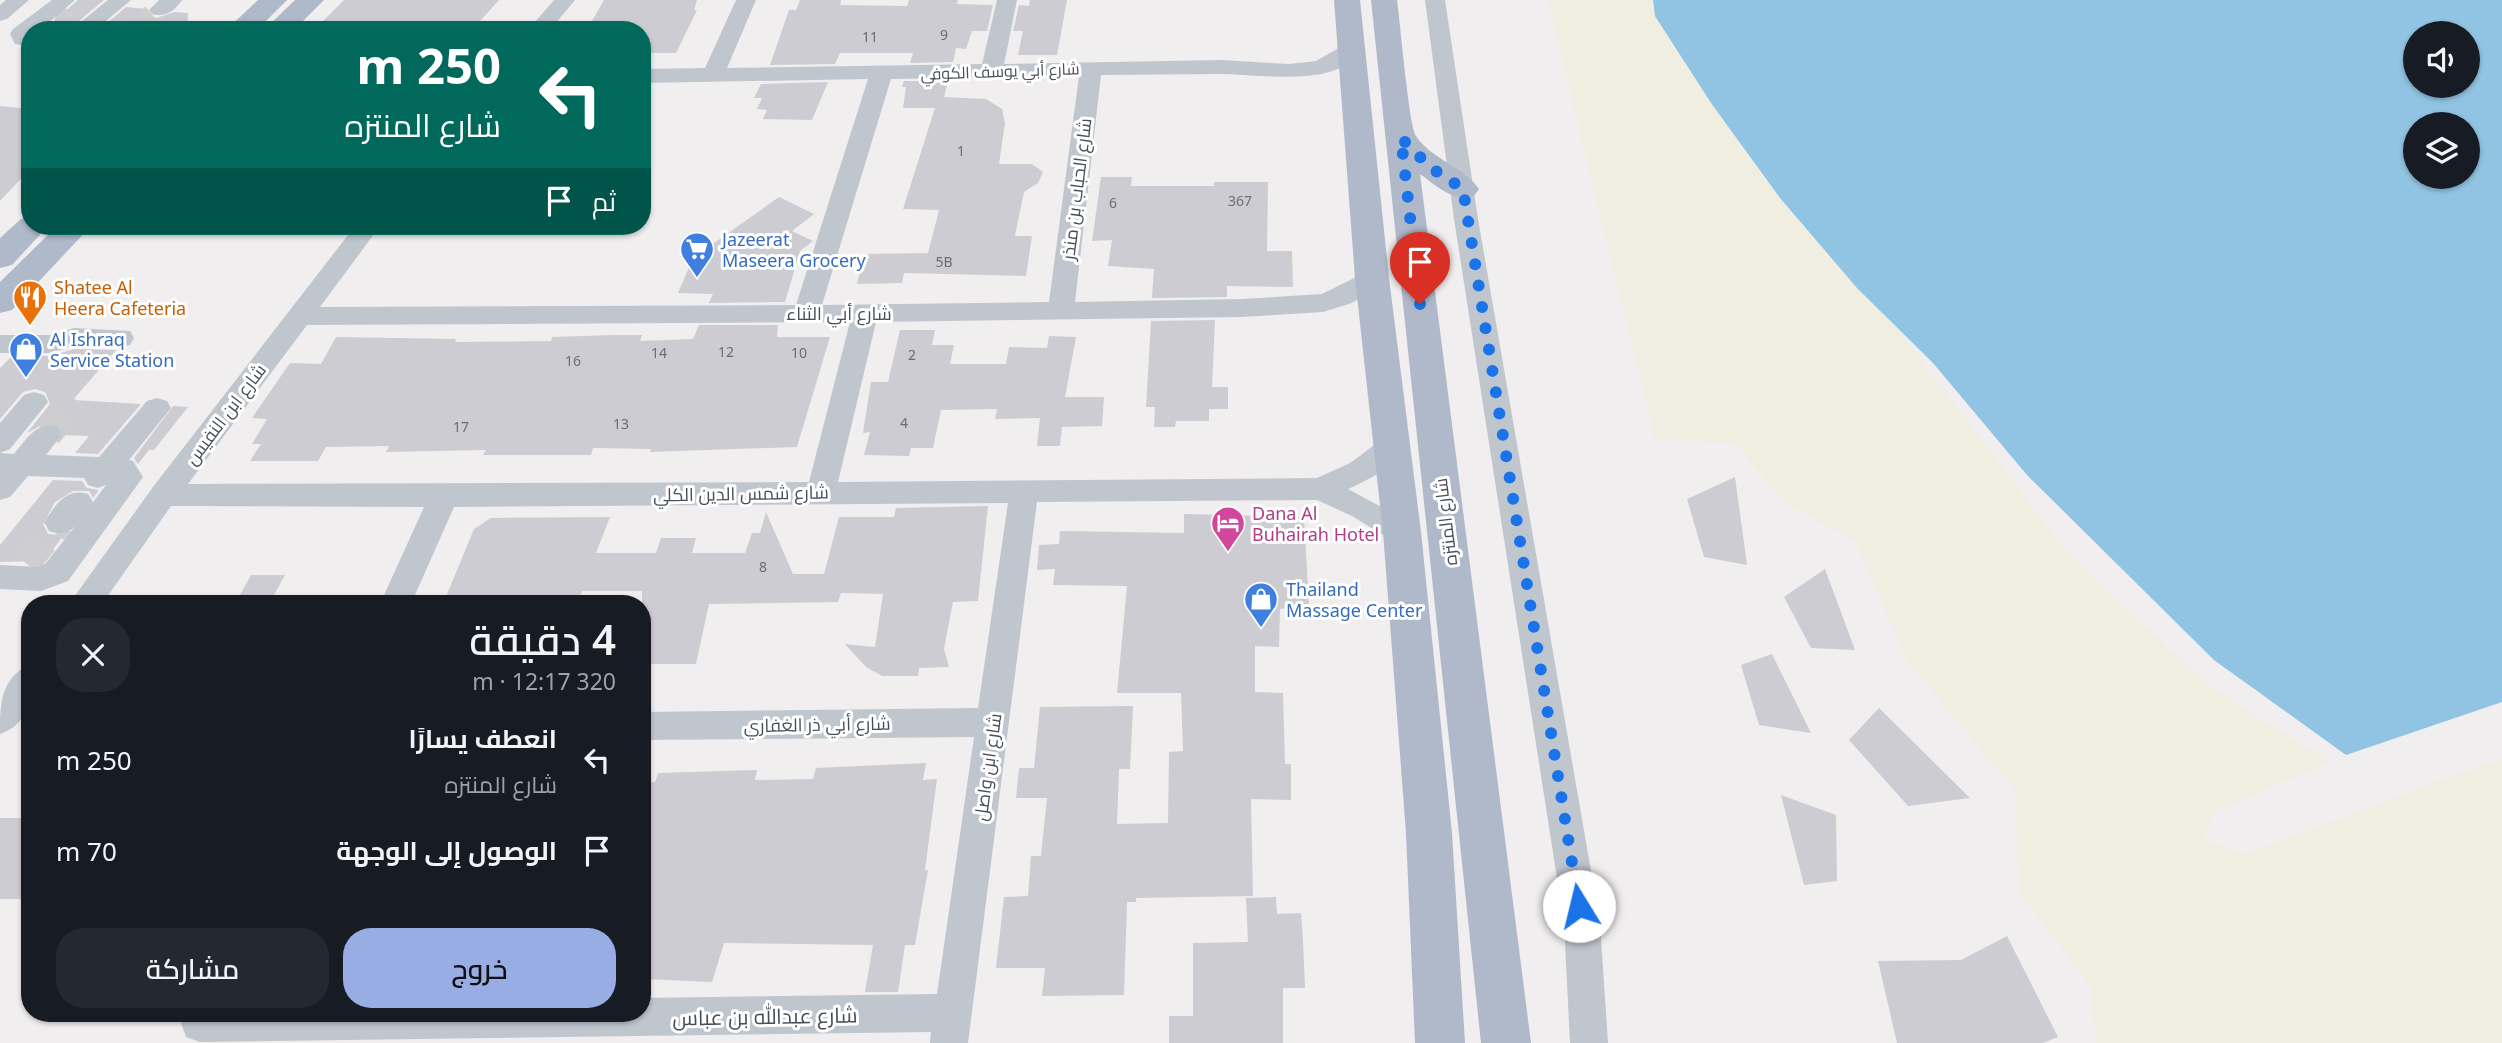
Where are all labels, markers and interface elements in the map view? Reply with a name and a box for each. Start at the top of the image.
map controls [2403,21,2480,189]
button: sound [2403,21,2480,98]
house number: 9 [940,25,948,44]
house number: 11 [862,27,878,46]
text: 250 m [356,32,501,98]
icon: left [525,49,616,140]
street label: شارع أبي يوسف الكوفي [920,57,1080,88]
text: شارع المنتزه [345,103,501,146]
button: layers [2403,112,2480,189]
street label: شارع الحباب بن منذر [1055,117,1098,263]
house number: 1 [957,141,965,160]
icon: arrive [540,182,578,220]
text: ثم [592,183,616,219]
house number: 367 [1228,191,1252,210]
house number: 6 [1109,193,1117,212]
place label: Jazeerat Maseera Grocery [720,227,866,272]
supermarket icon: Jazeerat Maseera Grocery [678,230,716,279]
pin [1390,232,1450,304]
icon: arrive [1401,243,1439,281]
house number: 5B [935,252,953,271]
place label: Shatee Al Heera Cafeteria [54,275,186,320]
restaurant icon: Shatee Al Heera Cafeteria [11,278,49,327]
street label: شارع أبي الثناء [786,301,892,328]
place label: Al Ishraq Service Station [50,327,174,372]
shop icon: Al Ishraq Service Station [7,330,45,379]
house number: 12 [718,342,734,361]
house number: 14 [651,343,667,362]
house number: 10 [791,343,807,362]
house number: 2 [908,345,916,364]
house number: 16 [565,351,581,370]
street label: شارع ابن النفيس [179,359,272,470]
house number: 4 [900,413,908,432]
house number: 13 [613,414,629,433]
house number: 17 [453,417,469,436]
street label: شارع المنتزه [1428,477,1463,567]
street label: شارع شمس الدين الكلي [653,479,829,510]
place label: Dana Al Buhairah Hotel [1252,501,1379,546]
hotel icon: Dana Al Buhairah Hotel [1209,504,1247,553]
house number: 8 [759,557,767,576]
place label: Thailand Massage Center [1286,577,1423,622]
shop icon: Thailand Massage Center [1242,580,1280,629]
text: 4 دقيقة [469,610,616,667]
button: close [56,618,130,692]
text: 320 m · 12:17 [472,665,616,697]
street label: شارع أبي ذر الغفاري [743,711,891,740]
street label: شارع ابن واصل [968,712,1007,823]
text: انعطف يسارًا [408,720,557,756]
icon: left [578,741,616,779]
text: 250 m [56,742,132,778]
text: شارع المنتزه [445,768,557,800]
text: الوصول إلى الوجهة [336,832,557,868]
icon: arrive [578,832,616,870]
text: 70 m [56,833,117,869]
position arrow [1542,869,1616,943]
button: مشاركة [56,928,329,1008]
button: خروج [343,928,616,1008]
street label: شارع عبدالله بن عباس [672,1000,858,1033]

